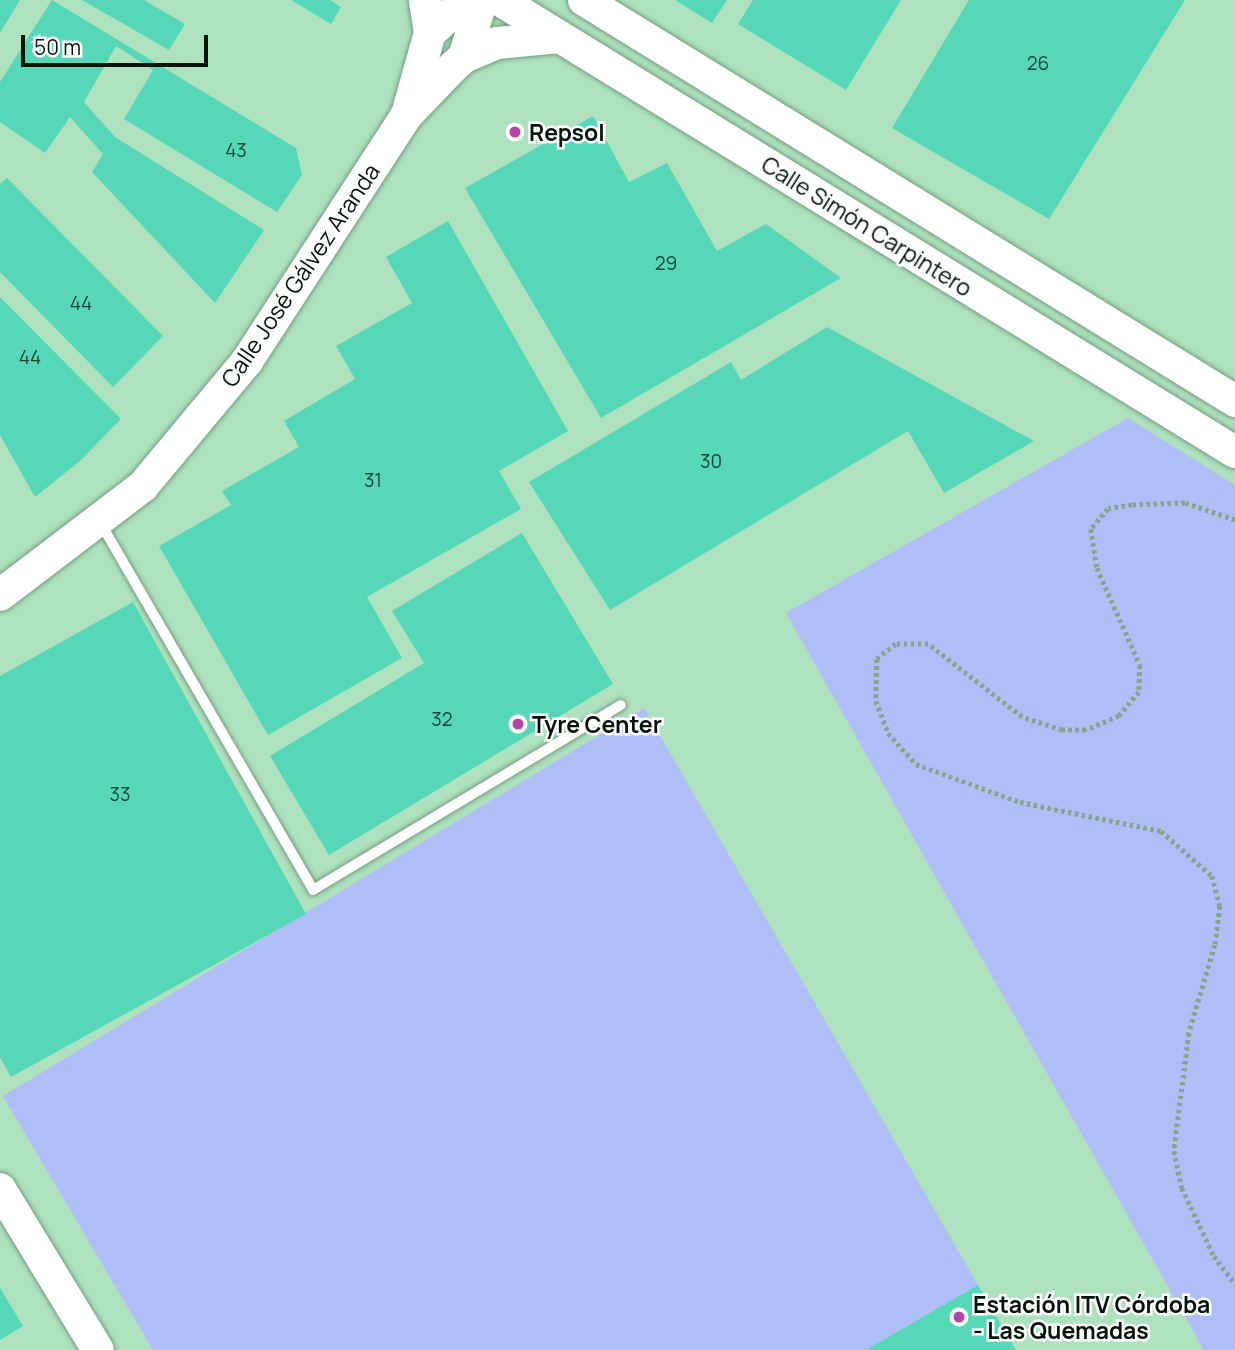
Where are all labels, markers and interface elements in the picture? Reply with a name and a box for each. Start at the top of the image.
scale bar [24,21,212,65]
text: 50 m [34,33,81,61]
house number: 26 [1027,53,1049,75]
place label: Repsol [529,118,605,146]
marker: Repsol [507,124,523,140]
house number: 43 [225,140,247,162]
street label: Calle Simón Carpintero [757,150,977,302]
street label: Calle José Gálvez Aranda [215,158,385,392]
house number: 29 [655,253,677,275]
house number: 44 [70,293,92,315]
house number: 44 [19,347,41,369]
house number: 30 [700,451,722,473]
house number: 31 [364,470,382,492]
house number: 32 [431,709,453,731]
place label: Tyre Center [532,710,662,738]
marker: Tyre Center [510,716,526,732]
house number: 33 [109,784,131,806]
place label: Estación ITV Córdoba - Las Quemadas [973,1290,1210,1344]
marker: Estación ITV Córdoba - Las Quemadas [951,1309,967,1325]

